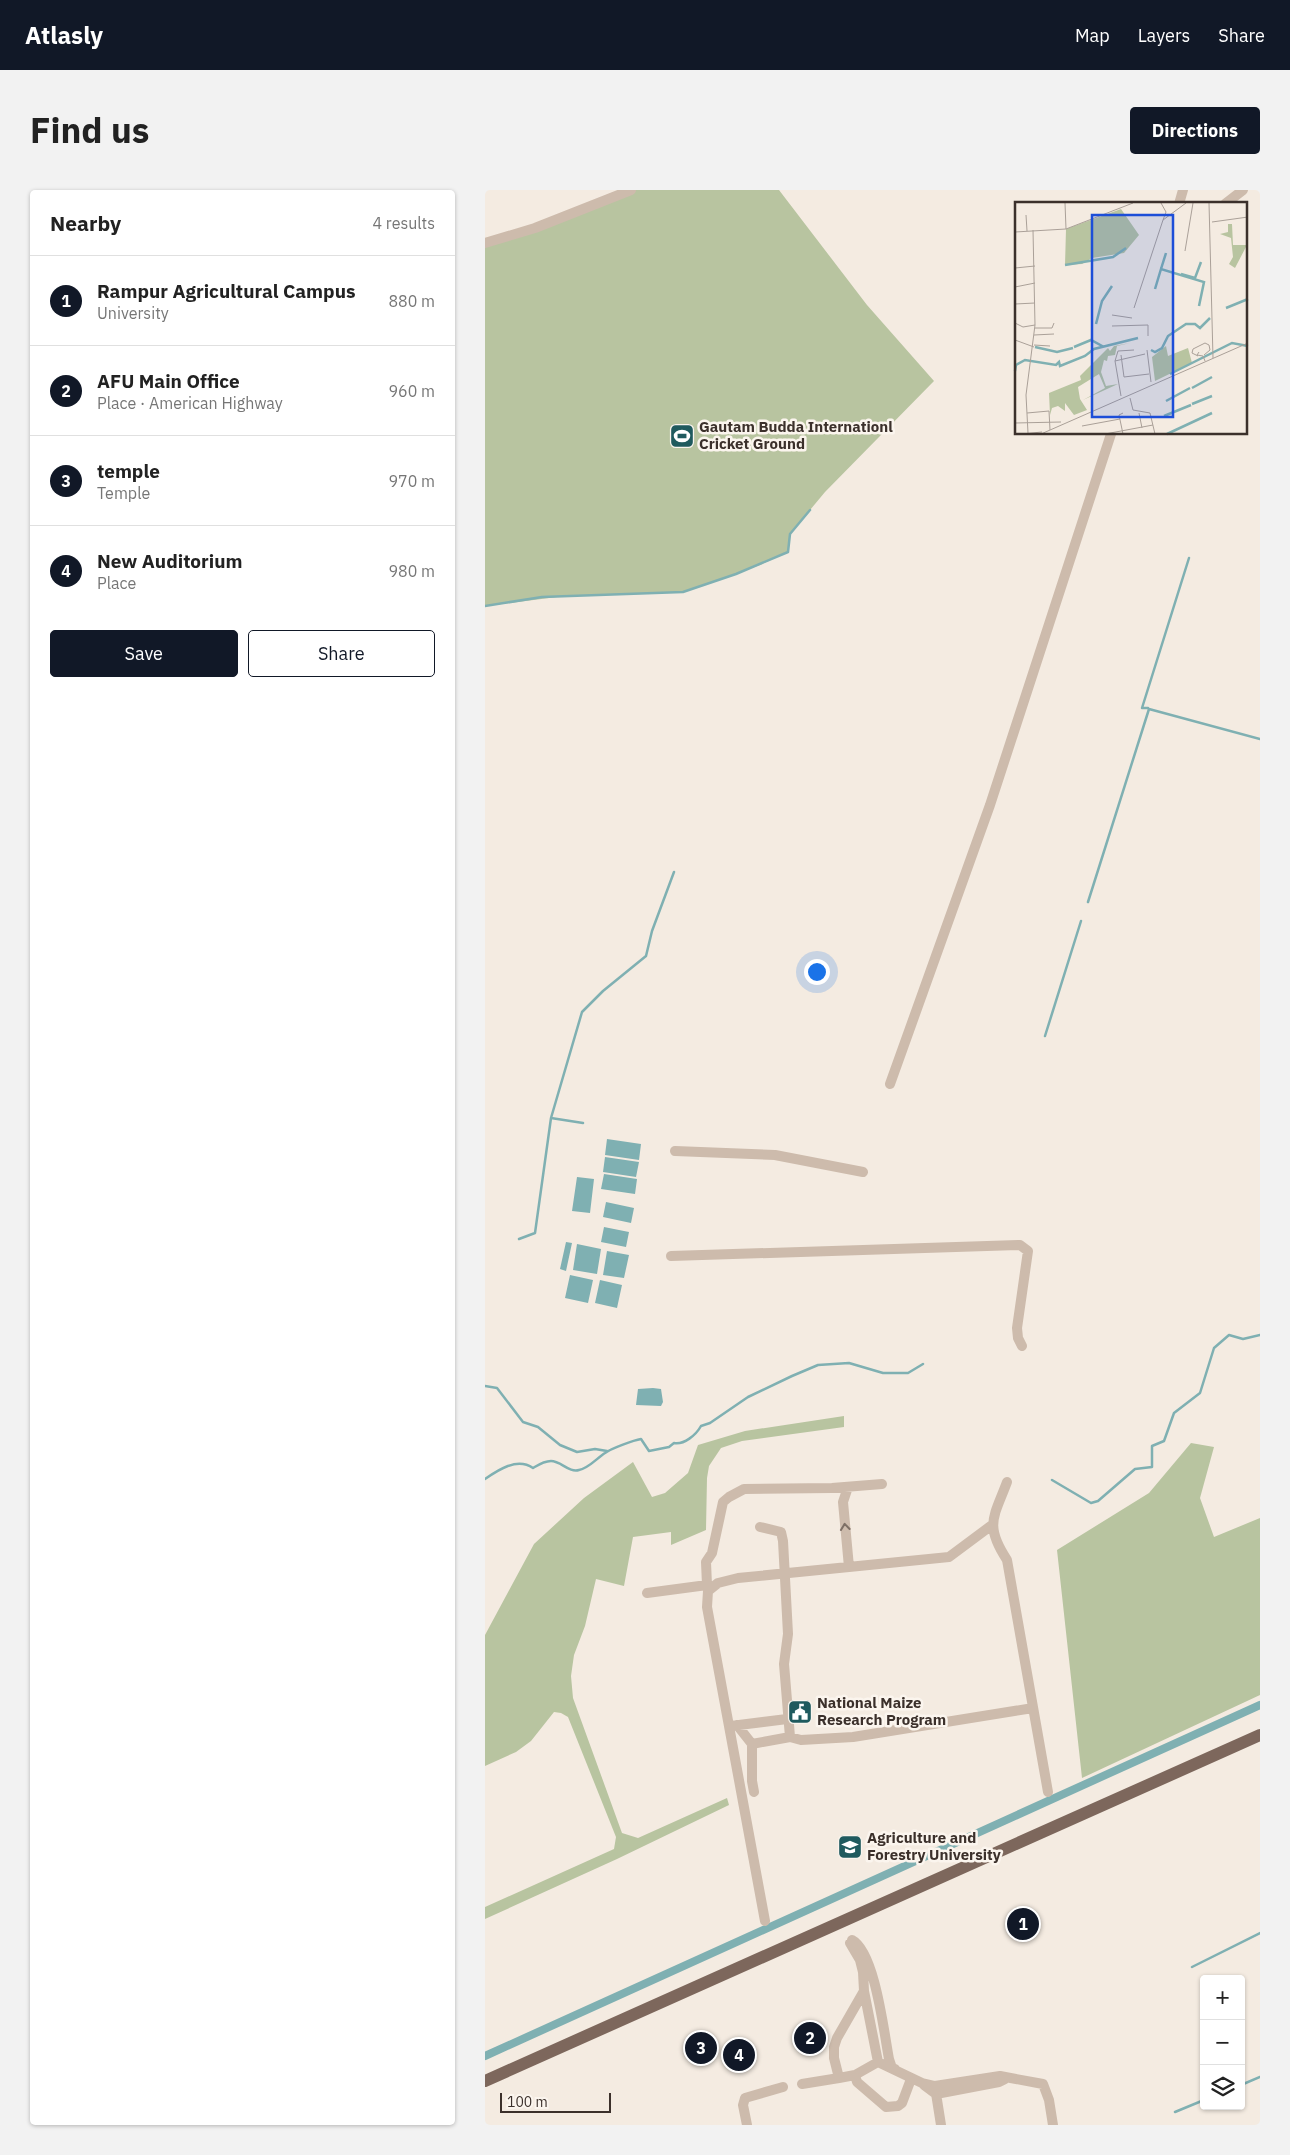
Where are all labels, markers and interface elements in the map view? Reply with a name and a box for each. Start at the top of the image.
text: Atlasly [25,19,103,51]
text: Map [1075,24,1110,47]
text: Layers [1138,24,1190,47]
text: Share [1218,24,1265,47]
text: Find us [30,107,149,153]
button: Directions [1130,107,1260,154]
inset map [1015,202,1247,435]
text: Nearby [50,209,121,237]
text: 4 results [372,213,435,233]
text: Rampur Agricultural Campus [97,279,356,303]
text: 1 [61,291,71,311]
text: 880 m [388,291,435,311]
text: University [97,303,169,323]
text: AFU Main Office [97,369,240,393]
text: 2 [61,381,71,401]
text: 960 m [388,381,435,401]
text: Place · American Highway [97,393,283,413]
place label: Gautam Budda Internationl Cricket Ground [699,417,893,453]
sports icon: Gautam Budda Internationl Cricket Ground [669,423,695,449]
text: temple [97,459,160,483]
text: 3 [61,471,71,491]
text: 970 m [388,471,435,491]
text: Temple [97,483,150,503]
text: New Auditorium [97,549,242,573]
text: 4 [61,561,71,581]
text: 980 m [388,561,435,581]
text: Place [97,573,136,593]
button: Save [50,630,238,677]
button: Share [248,630,435,677]
your location [804,959,830,985]
one-way arrow [840,1522,851,1530]
place label: National Maize Research Program [817,1693,946,1729]
public building icon: National Maize Research Program [787,1699,813,1725]
place label: Agriculture and Forestry University [867,1828,1001,1864]
school or university icon: Agriculture and Forestry University [837,1834,863,1860]
pin: 1 [1007,1905,1039,1943]
map controls [1200,1975,1245,2110]
button: + [1200,1975,1245,2020]
pin: 2 [794,2019,826,2057]
button: − [1200,2020,1245,2065]
pin: 3 [685,2029,717,2067]
pin: 4 [723,2036,755,2074]
button: layers [1200,2065,1245,2110]
scale bar [500,2090,611,2113]
text: 100 m [507,2093,548,2111]

